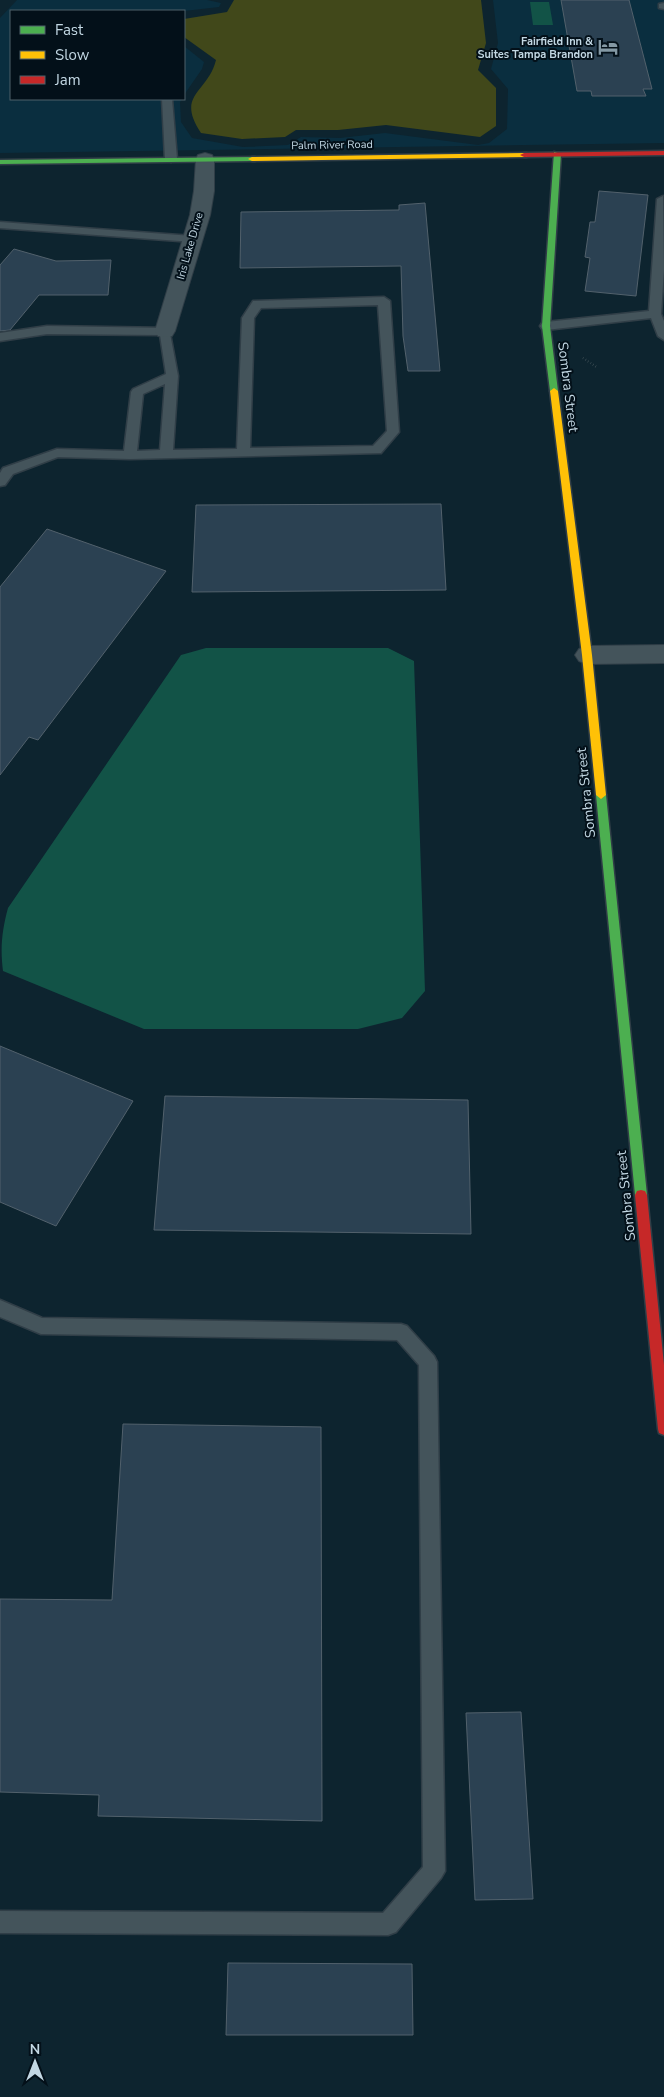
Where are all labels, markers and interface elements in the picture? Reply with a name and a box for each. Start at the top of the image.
legend [10,10,185,100]
text: Fast [55,20,84,40]
place label: Fairfield Inn & Suites Tampa Brandon [478,34,594,62]
hotel icon: Fairfield Inn & Suites Tampa Brandon [597,36,619,58]
text: Slow [55,45,90,65]
text: Jam [54,70,81,90]
street label: Palm River Road [291,137,373,153]
street label: Iris Lake Drive [173,210,207,281]
street label: Sombra Street [553,341,583,433]
street label: Sombra Street [572,747,600,839]
street label: Sombra Street [612,1150,640,1242]
north arrow [10,2037,60,2087]
text: N [30,2040,40,2059]

